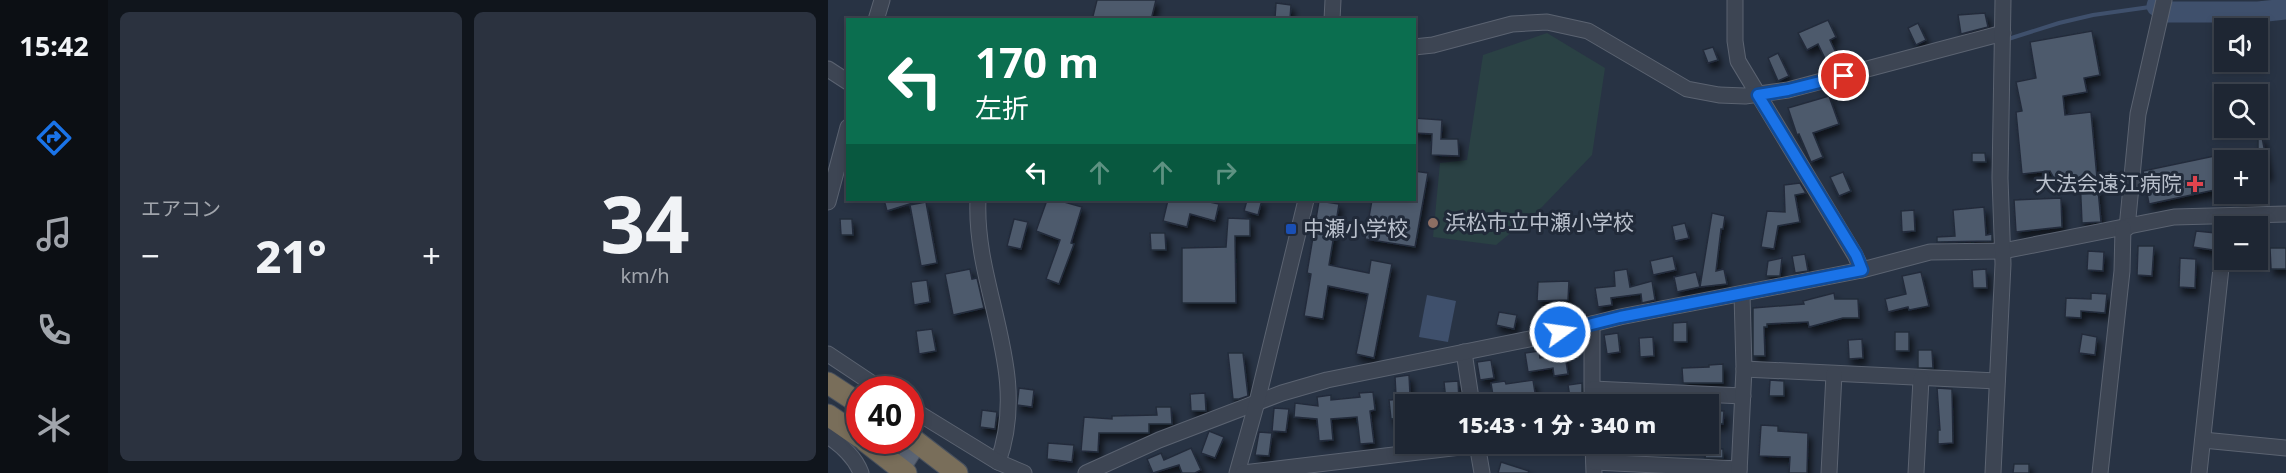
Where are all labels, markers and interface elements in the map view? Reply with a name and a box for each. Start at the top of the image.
map controls [2214,18,2268,270]
button: sound [2214,18,2268,72]
text: 15:42 [19,27,89,64]
text: 170 m [975,33,1099,90]
icon: left [876,42,954,120]
pin [1818,50,1869,101]
icon: arrive [1827,59,1860,92]
button: search [2214,84,2268,138]
text: 左折 [975,89,1029,126]
icon: directions [33,117,75,159]
button: + [2214,150,2268,204]
icon: left [1020,156,1053,189]
icon: ahead [1083,156,1116,189]
icon: ahead [1146,156,1179,189]
icon: right [1209,156,1242,189]
place label: 大法会遠江病院 [2035,169,2182,197]
text: 34 [600,170,690,276]
marker: 大法会遠江病院 [2186,175,2204,193]
text: エアコン [141,195,221,222]
place label: 浜松市立中瀬小学校 [1445,208,1634,236]
icon: music [33,213,75,255]
place label: 中瀬小学校 [1303,214,1408,242]
marker: 浜松市立中瀬小学校 [1426,216,1440,230]
button: − [2214,216,2268,270]
marker: 中瀬小学校 [1284,222,1298,236]
text: 21° [255,225,327,286]
text: − [141,233,160,278]
text: + [422,233,441,278]
text: km/h [620,262,670,289]
position arrow [1528,300,1592,364]
icon: phone [33,309,75,351]
speed limit sign: 40 [846,376,924,454]
icon: climate [33,404,75,446]
text: 15:43 · 1 分 · 340 m [1458,409,1656,439]

